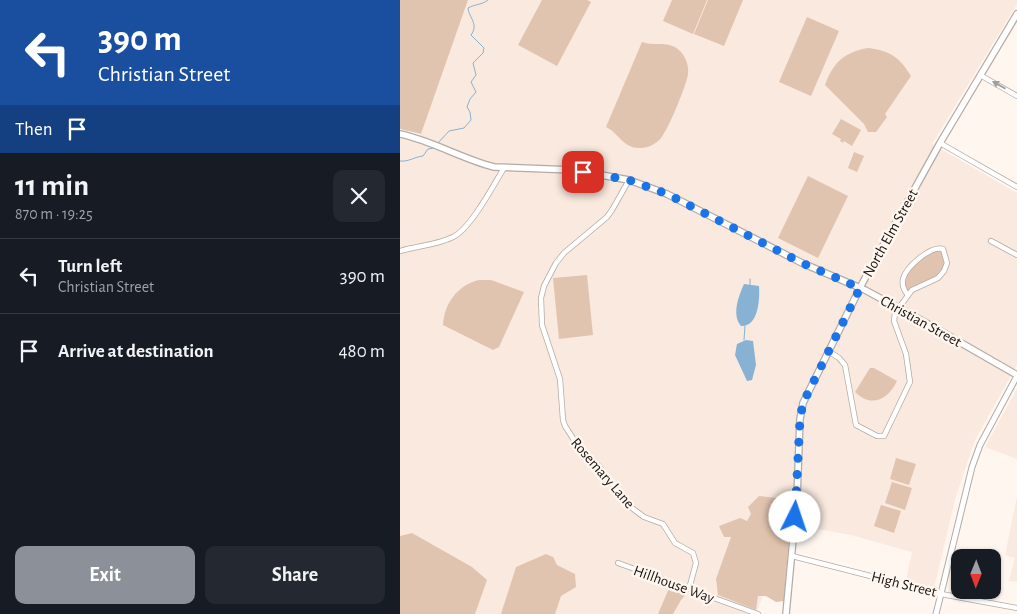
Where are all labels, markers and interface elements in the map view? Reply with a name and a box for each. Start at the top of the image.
icon: left [15,20,80,85]
text: 390 m [98,22,182,57]
text: Christian Street [98,63,230,85]
one-way arrow [992,81,1005,90]
icon: arrive [63,115,91,143]
text: Then [15,120,53,139]
pin [562,151,604,193]
icon: arrive [569,158,597,186]
button: close [333,170,385,222]
text: 11 min [15,171,89,201]
street label: North Elm Street [860,187,921,280]
text: 870 m · 19:25 [15,206,93,222]
text: Turn left [58,257,122,276]
icon: left [15,262,43,290]
text: 390 m [340,267,385,286]
text: Christian Street [58,279,154,295]
street label: Christian Street [878,293,964,350]
icon: arrive [15,337,43,365]
text: Arrive at destination [58,342,214,361]
text: 480 m [338,342,385,361]
street label: Rosemary Lane [568,435,637,512]
position arrow [768,490,820,542]
button: Exit [15,546,195,604]
button: Share [205,546,385,604]
north arrow [951,549,1001,599]
map controls [951,549,1001,599]
street label: Hillhouse Way [631,563,717,606]
street label: High Street [870,569,938,600]

